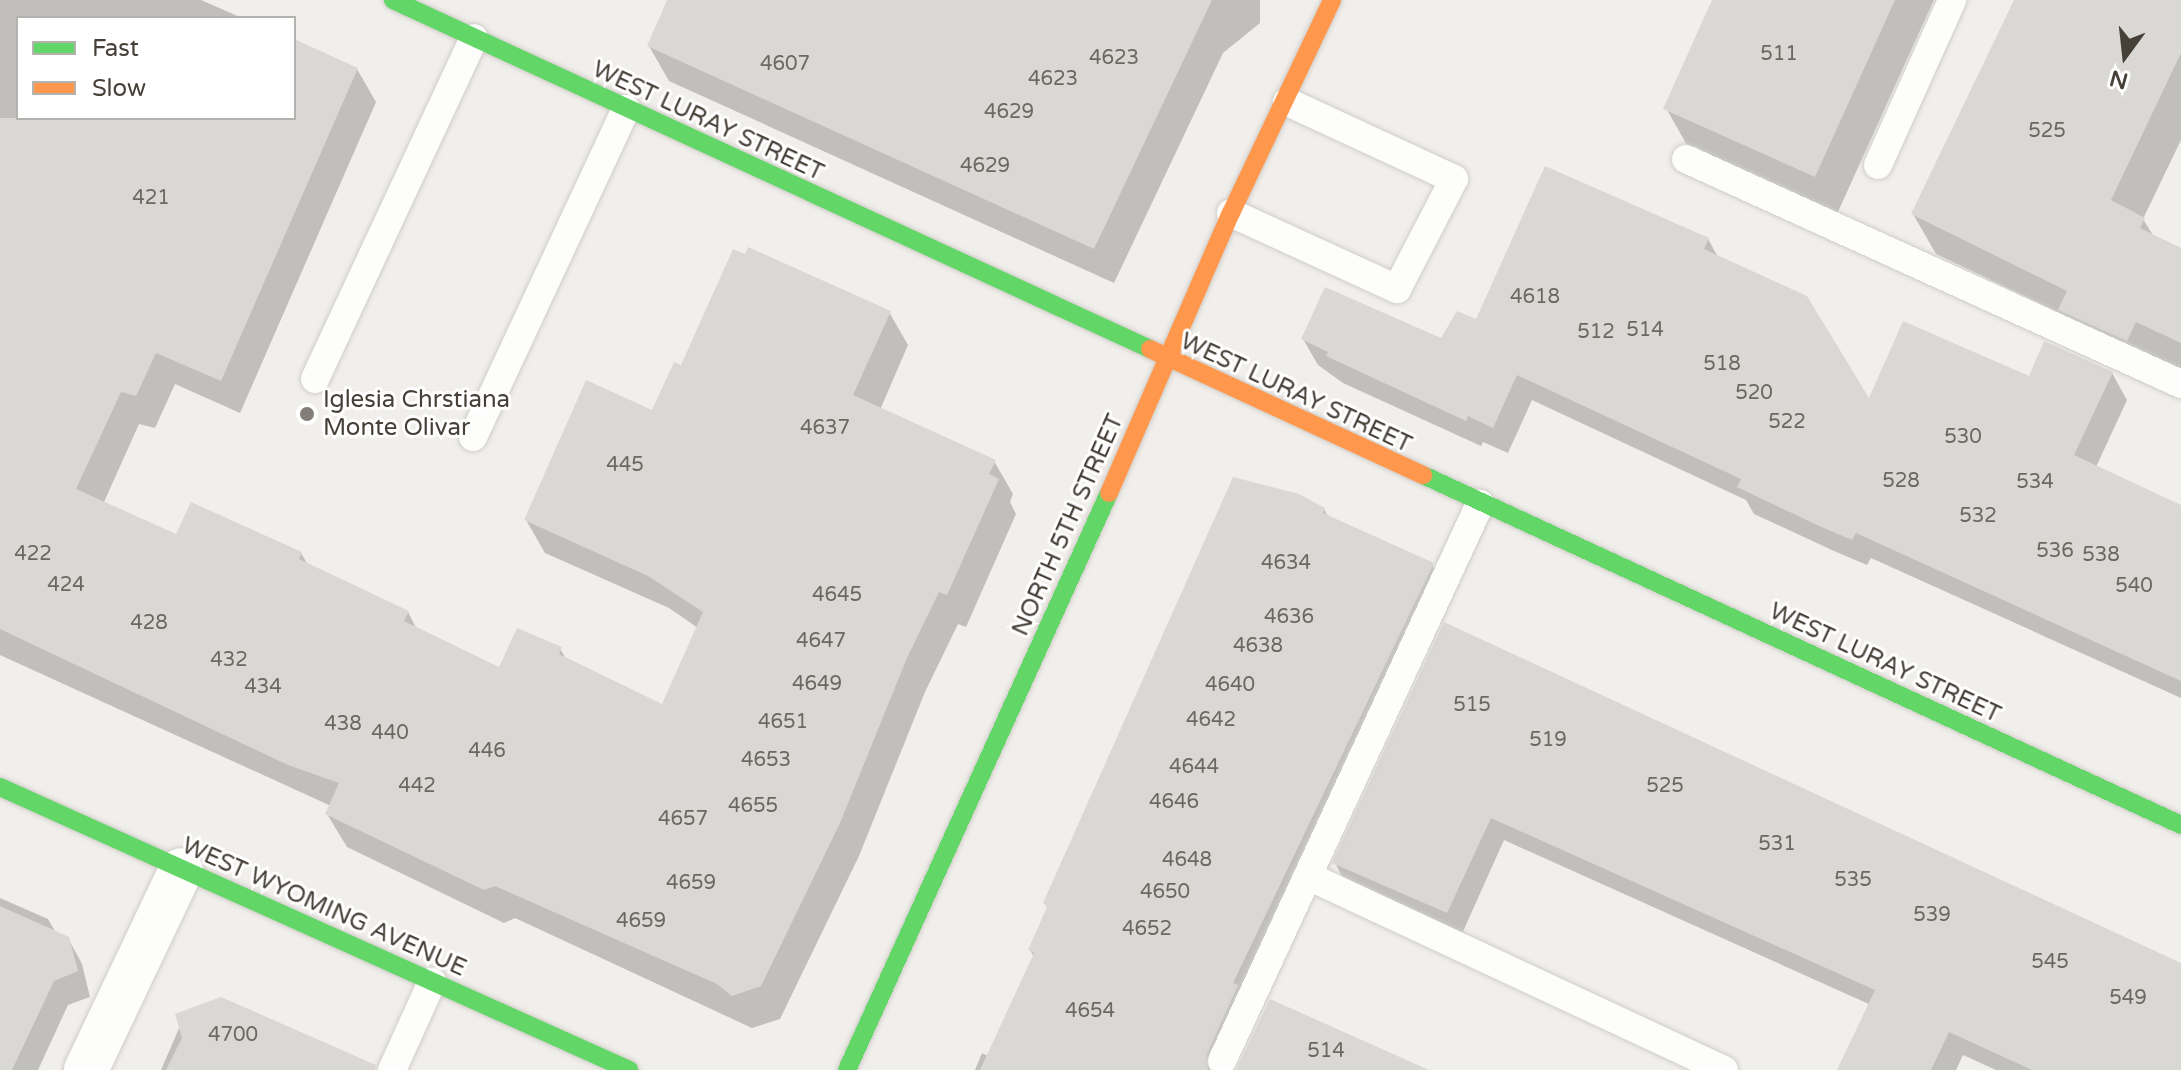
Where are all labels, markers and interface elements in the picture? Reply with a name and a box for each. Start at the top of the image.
legend [16,16,296,120]
north arrow [2085,16,2165,96]
text: Fast [92,34,139,63]
house number: 511 [1760,42,1798,66]
house number: 4623 [1089,46,1139,70]
house number: 4607 [760,52,810,76]
street label: WEST LURAY STREET [588,55,828,187]
text: N [2107,64,2131,94]
house number: 4623 [1028,67,1078,91]
text: Slow [92,74,146,103]
house number: 4629 [984,100,1034,124]
house number: 525 [2028,119,2066,143]
house number: 4629 [960,154,1010,178]
house number: 421 [132,186,170,210]
house number: 4618 [1510,285,1560,309]
house number: 514 [1626,318,1664,342]
house number: 512 [1577,320,1615,344]
street label: WEST LURAY STREET [1176,327,1416,459]
house number: 518 [1703,352,1741,376]
house number: 520 [1735,381,1773,405]
place label: Iglesia Chrstiana Monte Olivar [323,386,510,442]
marker: Iglesia Chrstiana Monte Olivar [298,405,316,423]
street label: NORTH 5TH STREET [1006,410,1130,640]
house number: 522 [1768,410,1806,434]
house number: 4637 [800,416,850,440]
house number: 530 [1944,425,1982,449]
house number: 445 [606,453,644,477]
house number: 528 [1882,469,1920,493]
house number: 534 [2016,470,2054,494]
house number: 532 [1959,504,1997,528]
house number: 536 [2036,539,2074,563]
house number: 422 [14,542,52,566]
house number: 538 [2082,543,2120,567]
house number: 4634 [1261,551,1311,575]
house number: 424 [47,573,85,597]
house number: 540 [2115,574,2153,598]
house number: 4645 [812,583,862,607]
street label: WEST LURAY STREET [1765,597,2005,729]
house number: 4636 [1264,605,1314,629]
house number: 428 [130,611,168,635]
house number: 4647 [796,629,846,653]
house number: 4638 [1233,634,1283,658]
house number: 432 [210,648,248,672]
house number: 4649 [792,672,842,696]
house number: 4640 [1205,673,1255,697]
house number: 434 [244,675,282,699]
house number: 515 [1453,693,1491,717]
house number: 4642 [1186,708,1236,732]
house number: 4651 [758,710,808,734]
house number: 438 [324,712,362,736]
house number: 440 [371,721,409,745]
house number: 519 [1529,728,1567,752]
house number: 446 [468,739,506,763]
house number: 4653 [741,748,791,772]
house number: 4644 [1169,755,1219,779]
house number: 442 [398,774,436,798]
house number: 525 [1646,774,1684,798]
house number: 4646 [1149,790,1199,814]
house number: 4655 [728,794,778,818]
house number: 4657 [658,807,708,831]
street label: WEST WYOMING AVENUE [177,831,471,983]
house number: 531 [1758,832,1796,856]
house number: 4648 [1162,848,1212,872]
house number: 535 [1834,868,1872,892]
house number: 4659 [666,871,716,895]
house number: 4650 [1140,880,1190,904]
house number: 539 [1913,903,1951,927]
house number: 4659 [616,909,666,933]
house number: 4652 [1122,917,1172,941]
house number: 545 [2031,950,2069,974]
house number: 549 [2109,986,2147,1010]
house number: 4654 [1065,999,1115,1023]
house number: 4700 [208,1023,258,1047]
house number: 514 [1307,1039,1345,1063]

